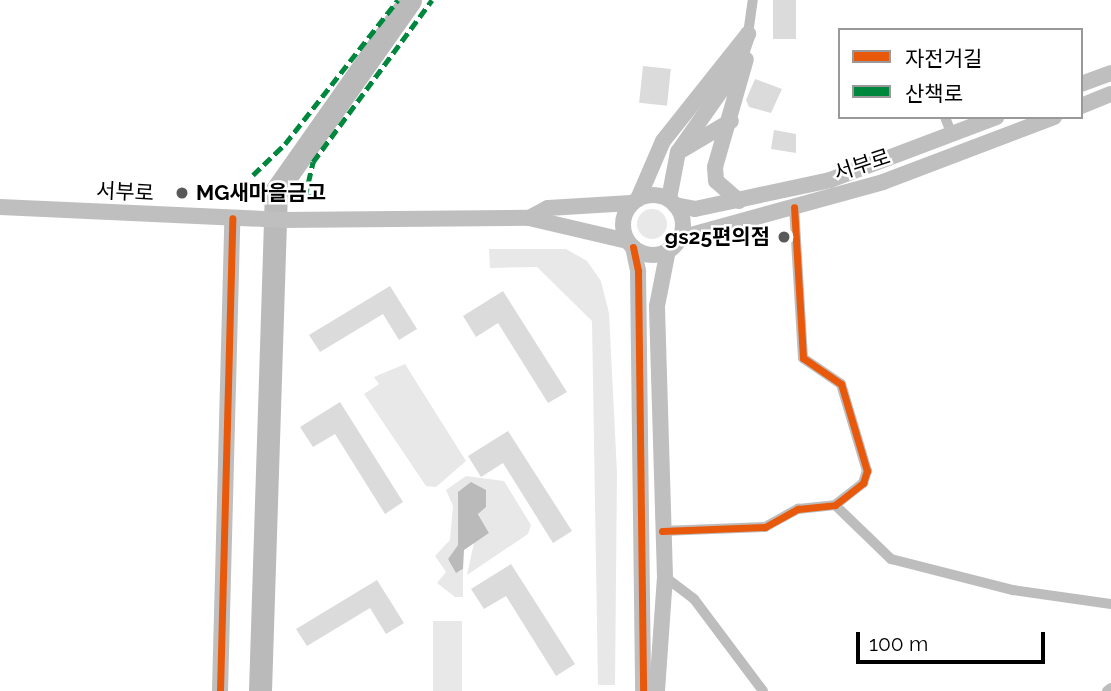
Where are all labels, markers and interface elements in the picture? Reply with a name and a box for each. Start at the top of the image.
legend [838,28,1083,119]
text: 자전거길 [905,46,982,71]
text: 산책로 [905,81,963,106]
street label: 서부로 [831,144,893,186]
street label: 서부로 [95,178,155,206]
place label: MG새마을금고 [196,180,326,206]
marker: MG새마을금고 [174,185,190,201]
place label: gs25편의점 [665,224,770,250]
marker: gs25편의점 [776,229,792,245]
scale bar [859,618,1048,662]
text: 100 m [869,631,928,656]

